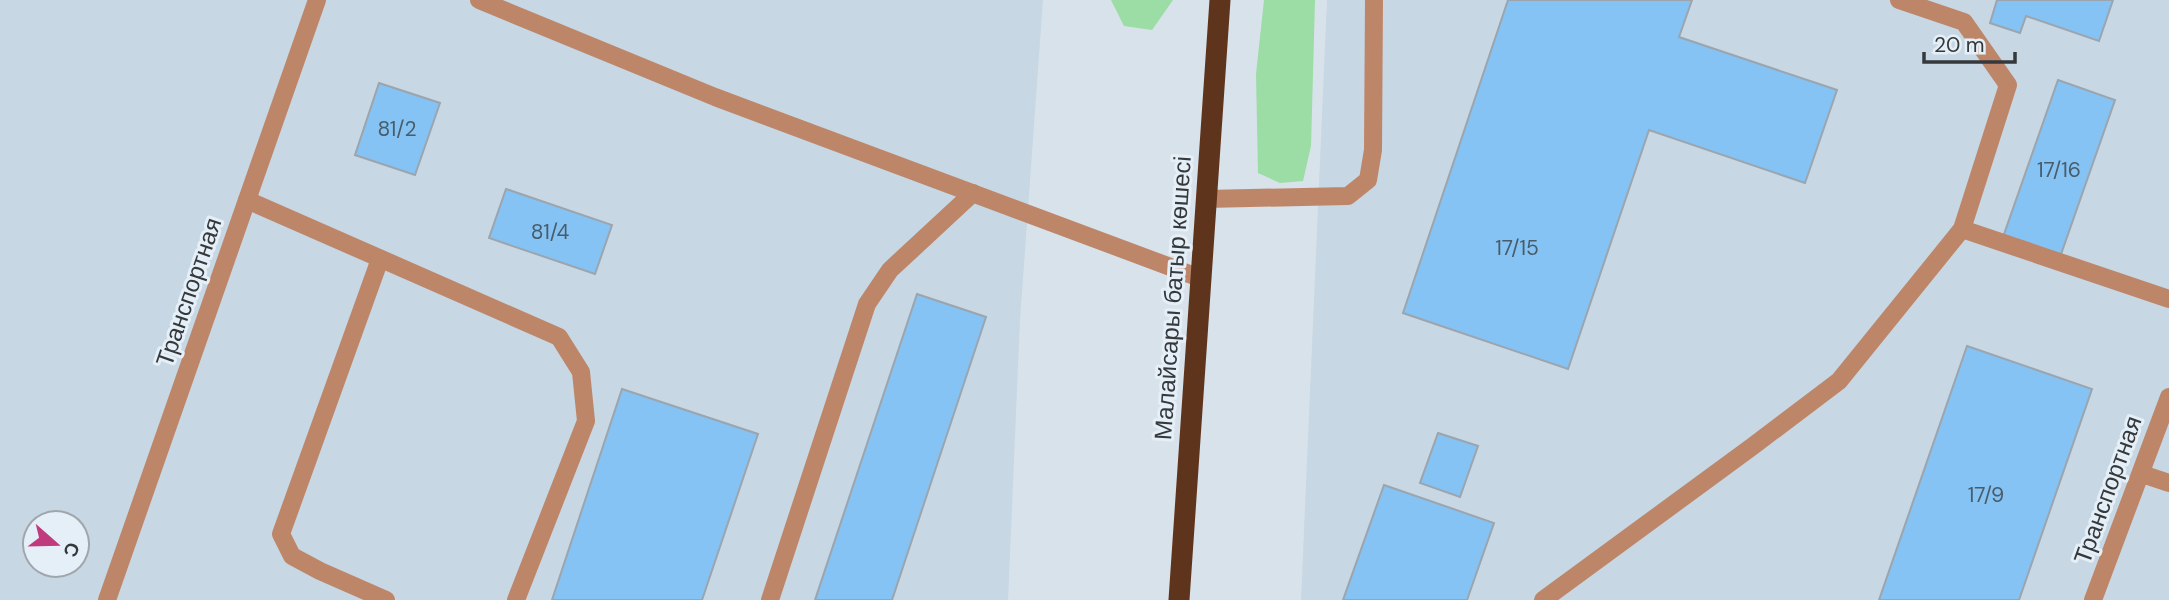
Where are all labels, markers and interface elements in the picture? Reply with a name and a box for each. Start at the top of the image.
scale bar [1924,21,2015,65]
text: 20 m [1934,31,1985,59]
house number: 81/2 [377,115,417,143]
street label: Малайсары батыр көшесі [1147,155,1198,441]
house number: 17/16 [2037,156,2081,184]
street label: Транспортная [149,214,228,370]
house number: 81/4 [531,218,569,246]
house number: 17/15 [1495,234,1539,262]
street label: Транспортная [2066,412,2149,568]
house number: 17/9 [1968,481,2004,509]
north arrow [21,509,91,579]
text: С [57,539,86,561]

